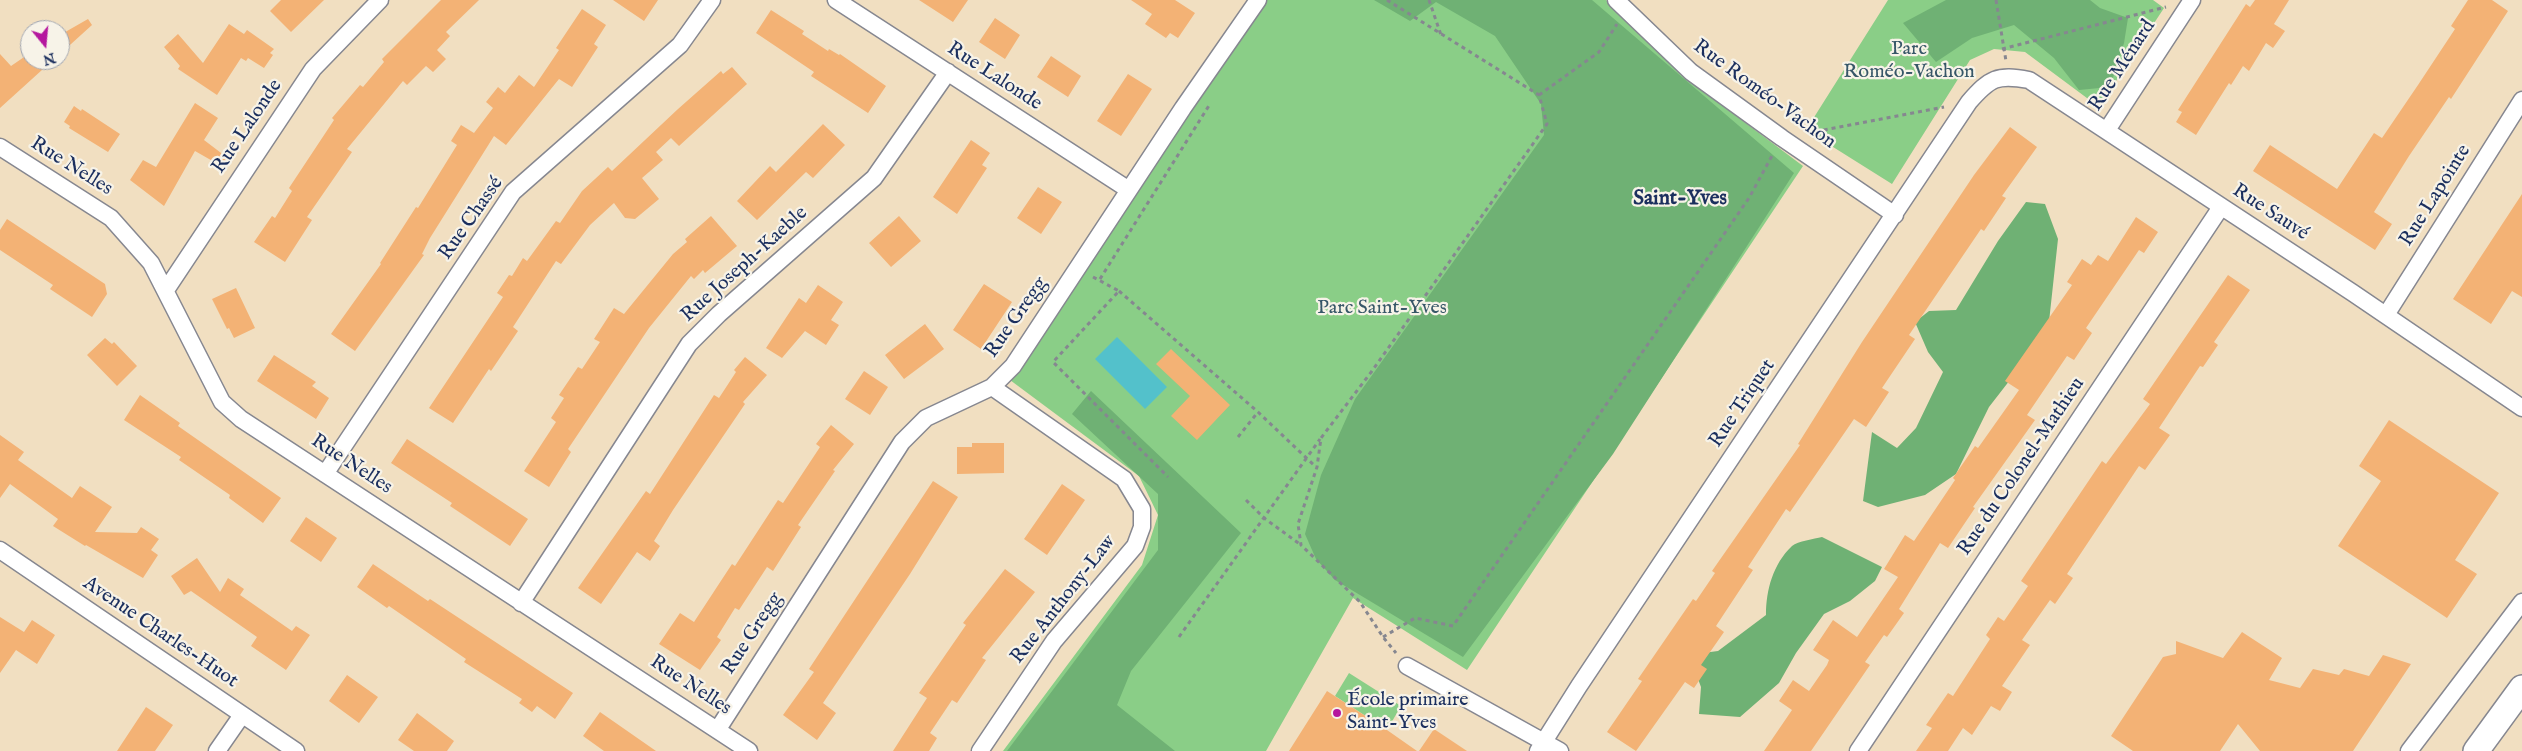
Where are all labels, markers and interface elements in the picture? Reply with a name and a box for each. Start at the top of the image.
street label: Rue Ménard [2085,16,2161,116]
north arrow [20,20,70,70]
street label: Rue Roméo-Vachon [1688,35,1840,155]
street label: Rue Lalonde [942,37,1046,117]
park label: Parc Roméo-Vachon [1843,38,1975,85]
text: N [41,48,58,69]
street label: Rue Lalonde [208,75,288,179]
street label: Rue Nelles [26,132,116,202]
street label: Rue Lapointe [2395,141,2477,251]
street label: Rue Chassé [435,173,509,265]
street label: Rue Sauvé [2227,179,2313,247]
district label: Saint-Yves [1633,187,1727,213]
street label: Rue Joseph-Kaeble [677,202,813,328]
street label: Rue Gregg [980,273,1054,363]
park label: Parc Saint-Yves [1317,297,1447,321]
street label: Rue Triquet [1705,355,1781,453]
street label: Rue du Colonel-Mathieu [1953,373,2091,561]
street label: Rue Nelles [306,430,396,500]
street label: Rue Anthony-Law [1006,531,1122,669]
street label: Avenue Charles-Huot [78,572,242,694]
street label: Rue Gregg [718,588,788,680]
street label: Rue Nelles [645,651,735,721]
place label: École primaire Saint-Yves [1347,689,1469,736]
marker: École primaire Saint-Yves [1331,707,1343,719]

